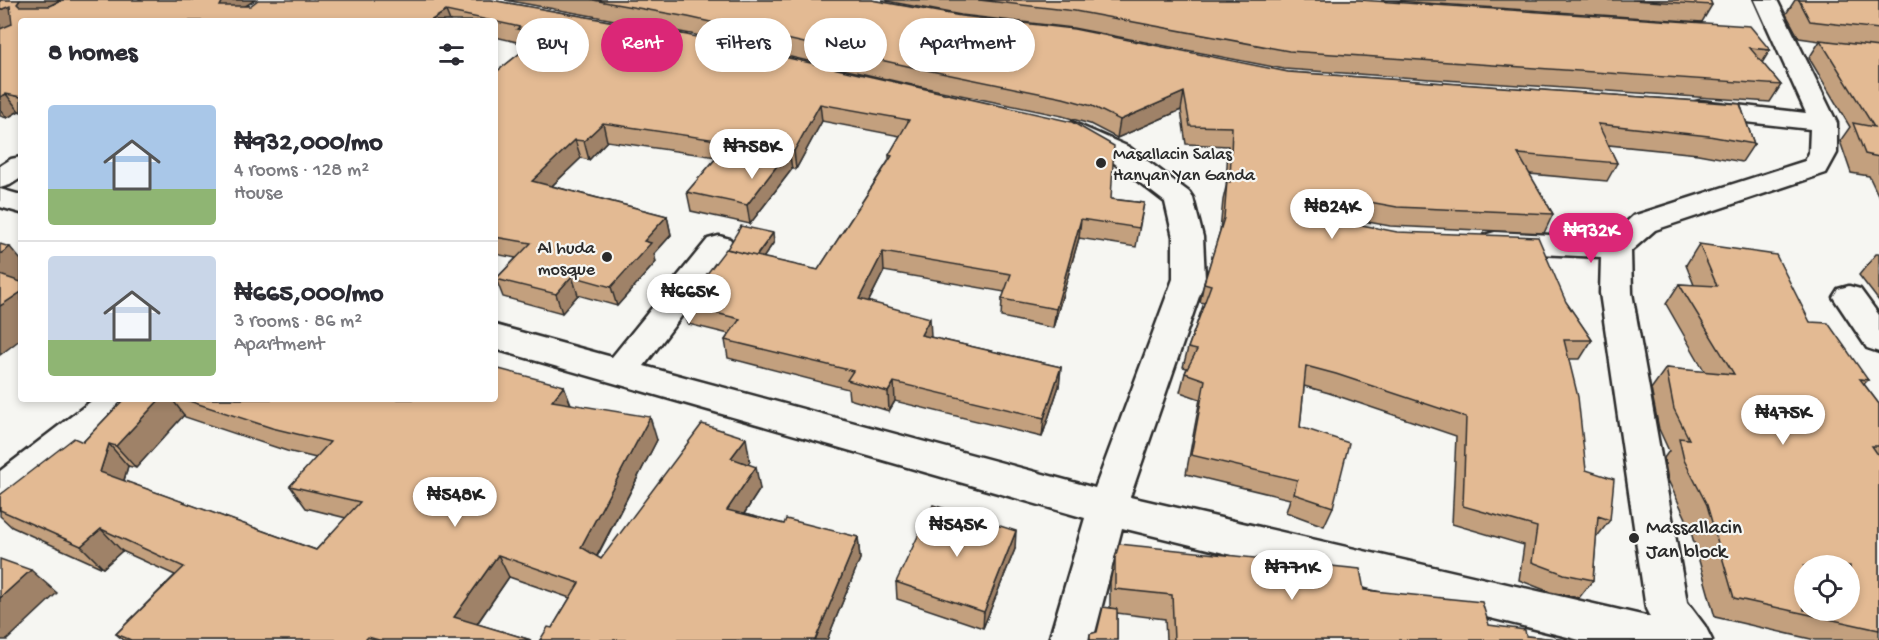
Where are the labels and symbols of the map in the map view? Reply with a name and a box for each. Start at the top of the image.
pin: ₦758K [710,129,794,180]
place label: Masallacin Salas Hanyan Yan Ganda [1113,145,1256,187]
marker: Masallacin Salas Hanyan Yan Ganda [1094,156,1108,170]
pin: ₦824K [1290,189,1374,240]
pin: ₦932K [1549,213,1633,264]
place label: Al huda mosque [538,239,596,281]
marker: Al huda mosque [600,250,614,264]
pin: ₦665K [647,274,731,325]
pin: ₦475K [1741,395,1825,446]
pin: ₦548K [413,477,497,528]
pin: ₦545K [915,507,999,558]
place label: Massallacin Jan block [1646,517,1742,566]
marker: Massallacin Jan block [1627,531,1641,545]
pin: ₦771K [1250,550,1334,601]

